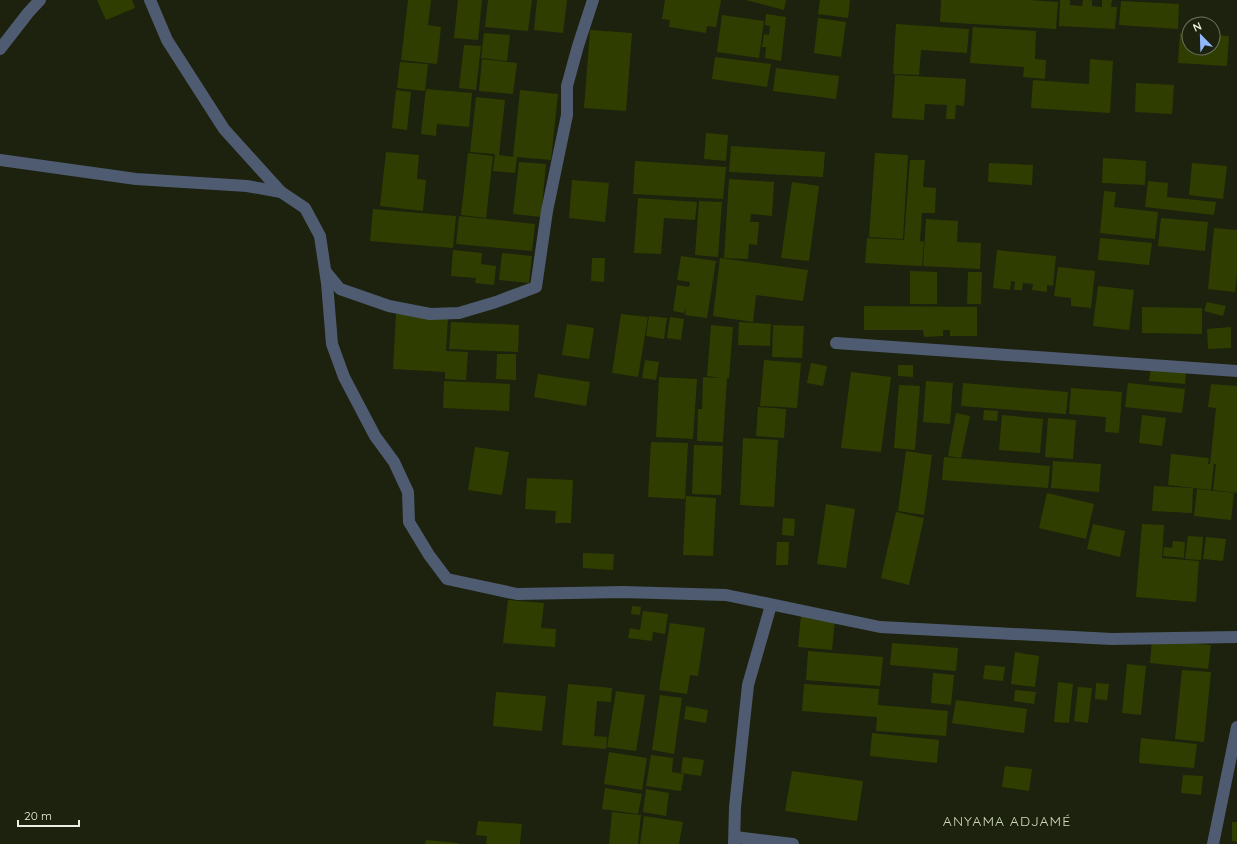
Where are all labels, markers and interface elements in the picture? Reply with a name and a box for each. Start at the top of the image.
north arrow [1181,16,1221,56]
text: N [1191,19,1204,35]
scale bar [18,802,79,828]
text: 20 m [24,808,52,823]
district label: ANYAMA ADJAMÉ [943,812,1071,830]

